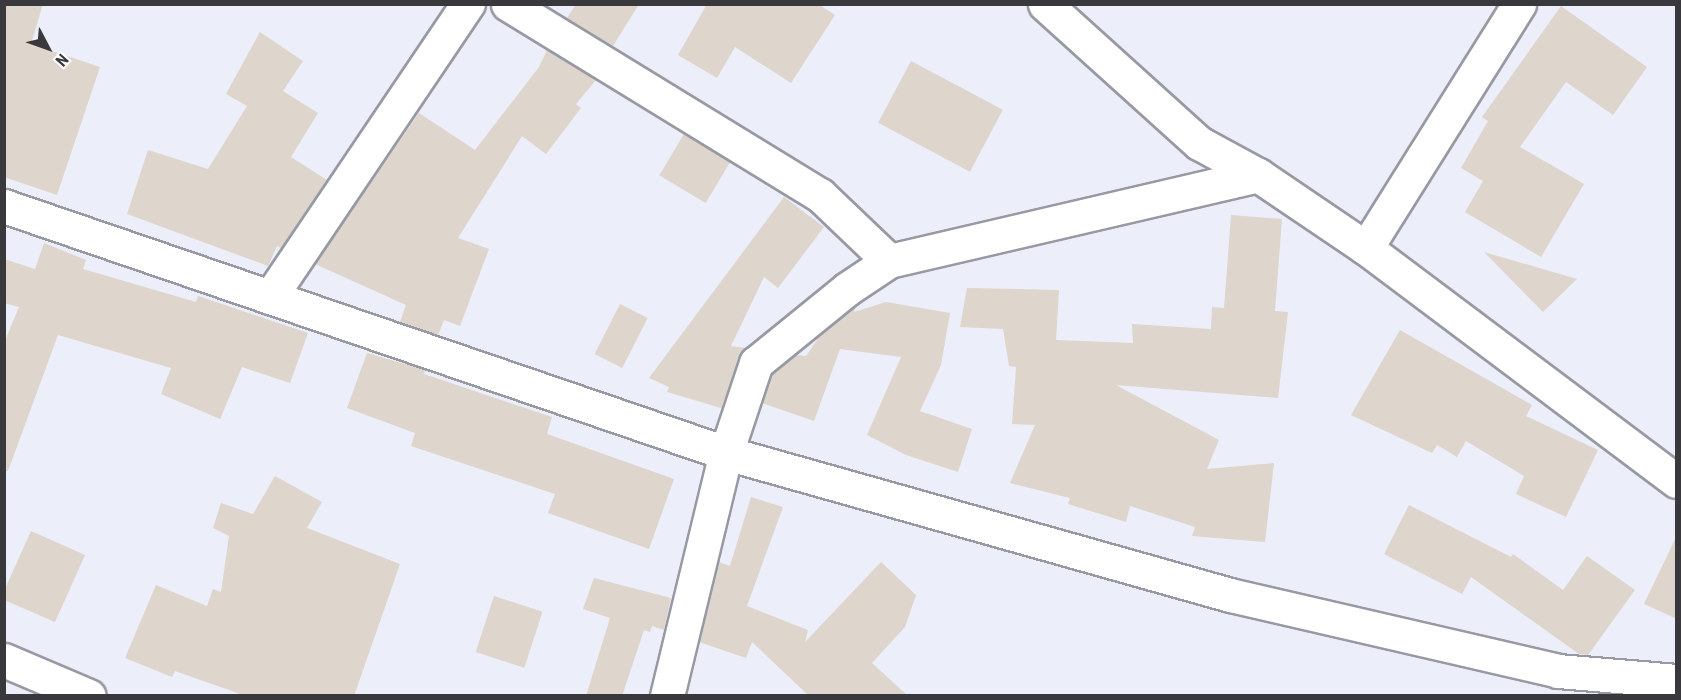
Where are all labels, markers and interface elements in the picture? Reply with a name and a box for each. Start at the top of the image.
north arrow [18,18,78,78]
text: N [52,50,72,70]

